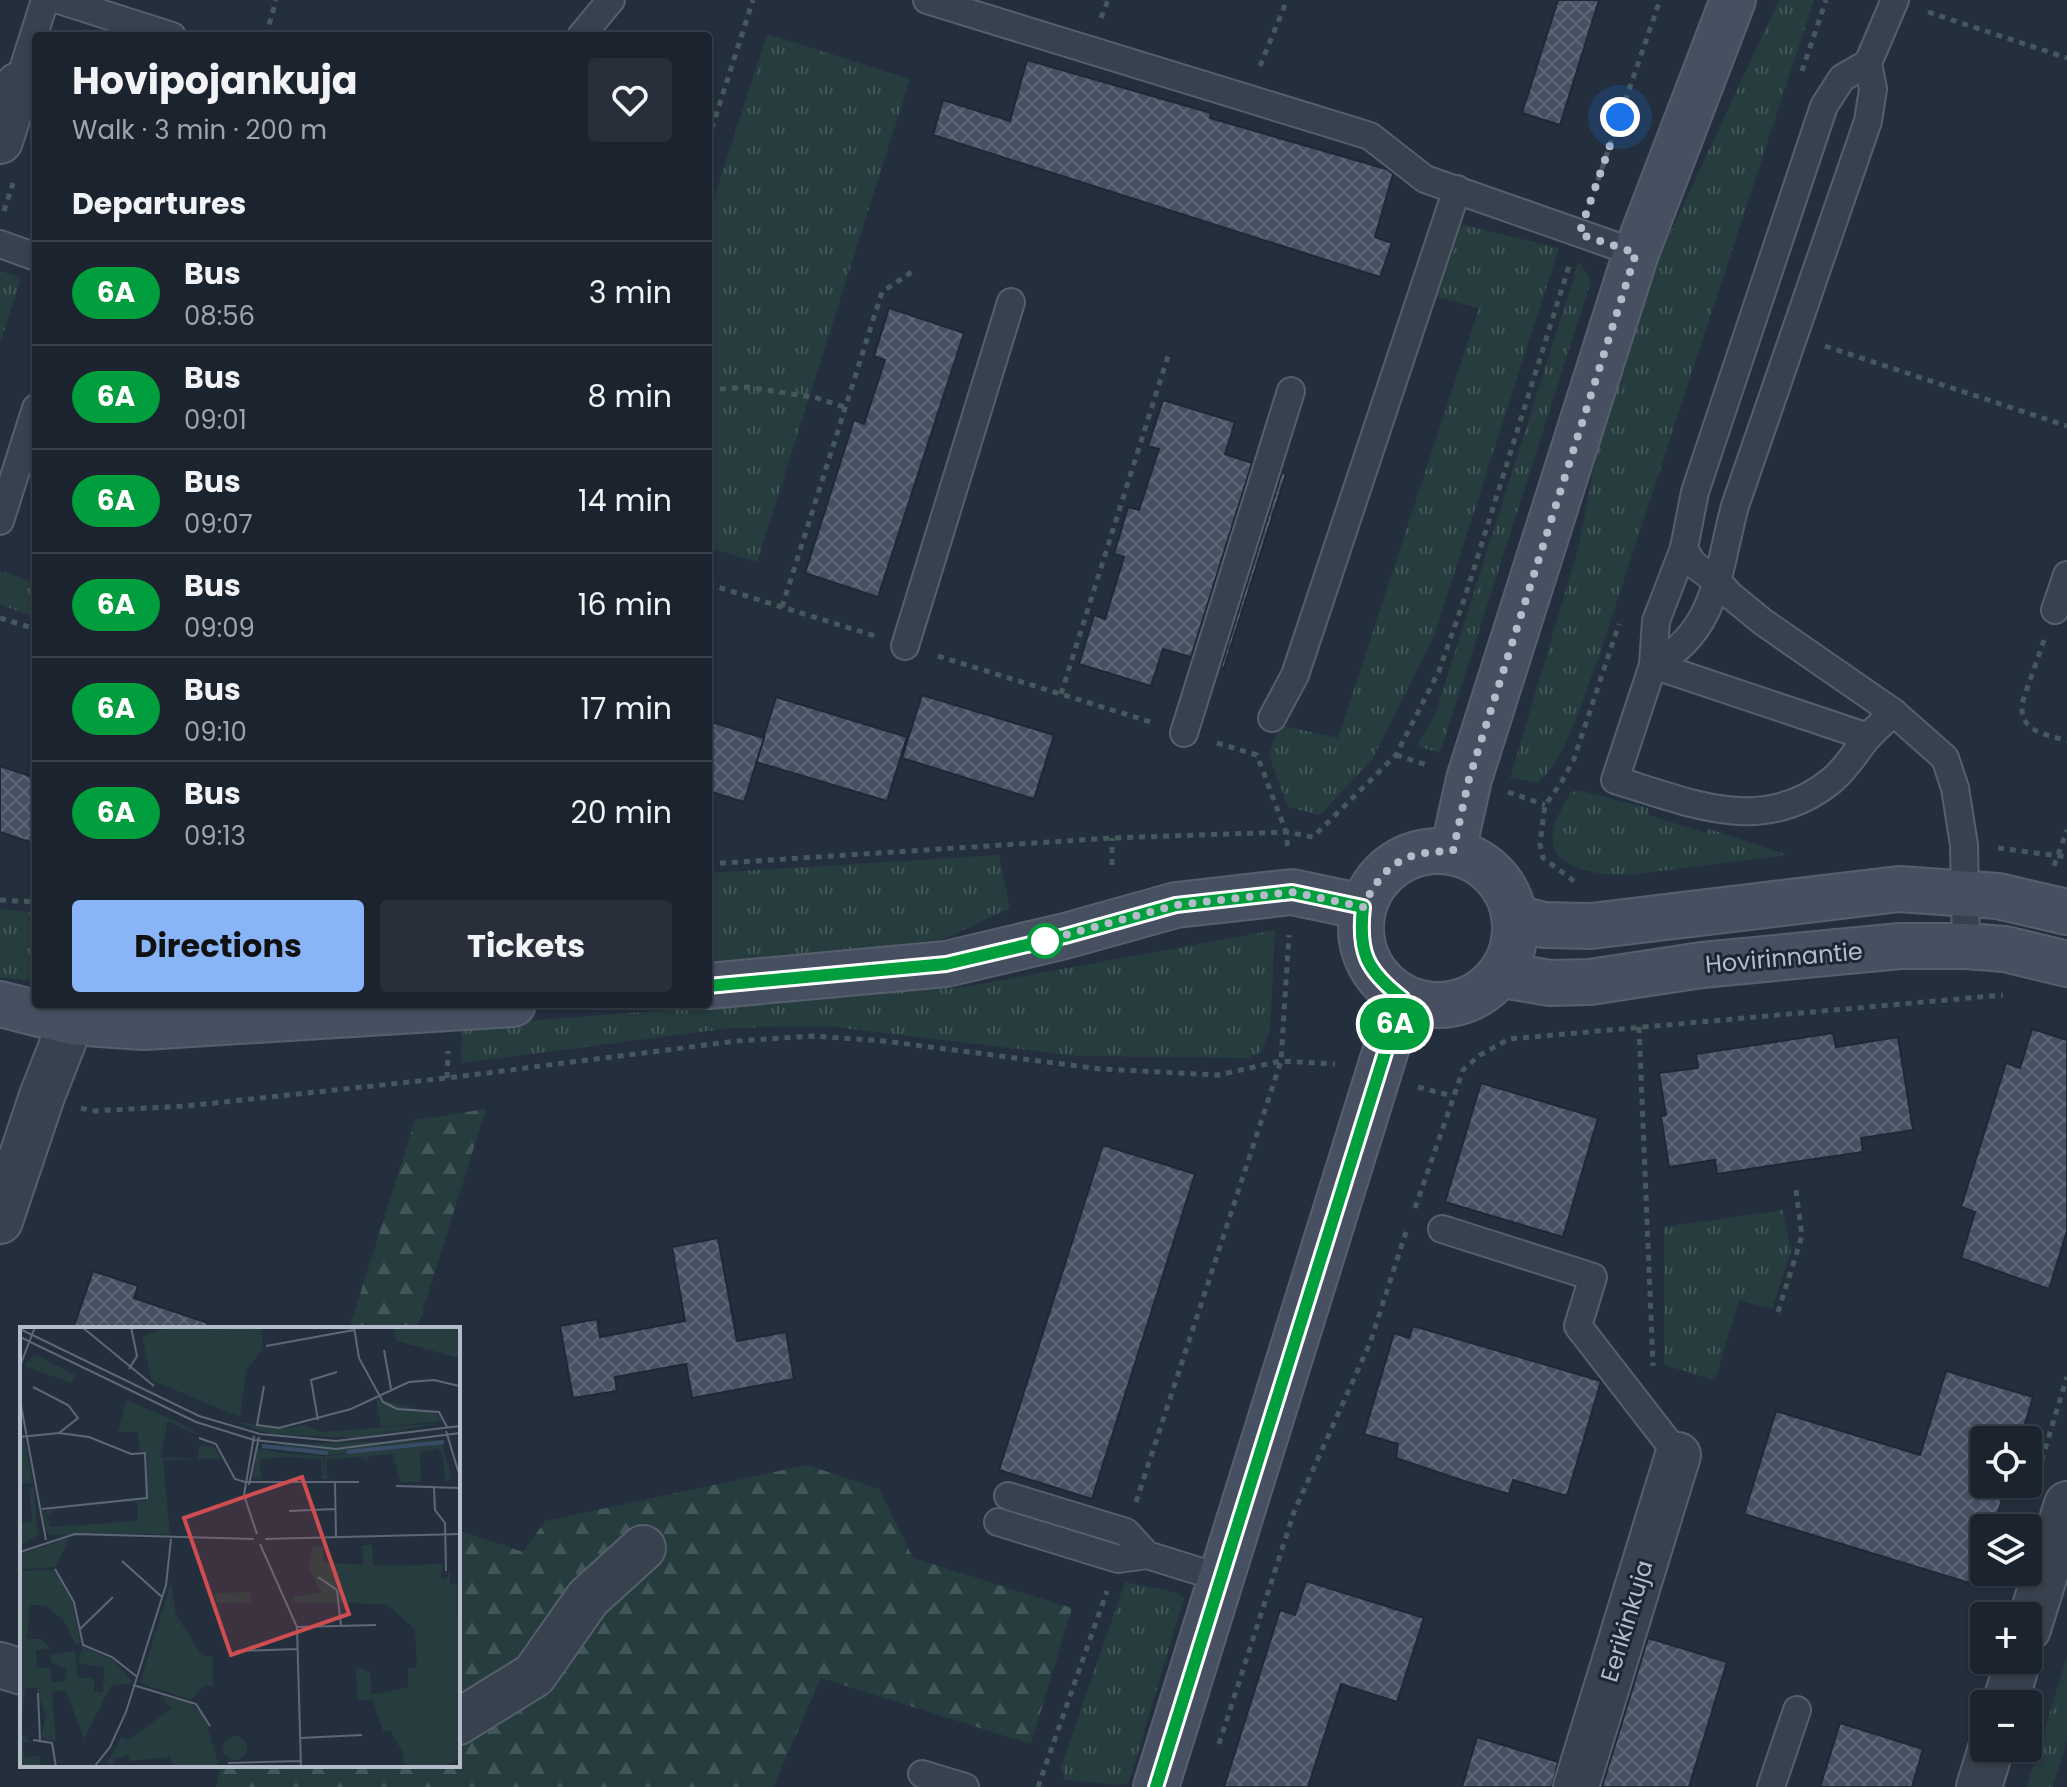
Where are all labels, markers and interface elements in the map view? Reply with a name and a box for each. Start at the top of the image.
text: Hovipojankuja [72,54,358,107]
button: heart [588,58,672,142]
your location [1600,97,1640,137]
text: Walk · 3 min · 200 m [72,112,327,148]
text: Departures [72,182,246,225]
text: Bus [184,252,241,295]
text: 3 min [589,271,672,314]
text: 6A [97,273,135,312]
text: 08:56 [184,298,255,334]
text: Bus [184,356,241,399]
text: 8 min [588,375,672,418]
text: 6A [97,377,135,416]
text: 09:01 [184,402,247,438]
text: Bus [184,460,241,503]
text: 14 min [578,479,672,522]
text: 6A [97,481,135,520]
text: 09:07 [184,506,253,542]
text: Bus [184,564,241,607]
text: 16 min [578,583,672,626]
text: 6A [97,585,135,624]
text: 09:09 [184,610,255,646]
text: Bus [184,668,241,711]
text: 17 min [581,687,672,730]
text: 6A [97,689,135,728]
text: 09:10 [184,714,247,750]
text: Bus [184,772,241,815]
text: 20 min [570,791,672,834]
text: 6A [97,793,135,832]
text: 09:13 [184,818,246,854]
button: Directions [72,900,364,992]
button: Tickets [380,900,672,992]
unlabelled marker [1028,924,1062,958]
street label: Hovirinnantie [1704,934,1864,981]
line badge: 6A [1359,998,1431,1050]
text: 6A [1376,1004,1414,1043]
inset map [20,1327,460,1767]
map controls [1970,1426,2042,1762]
button: locate [1970,1426,2042,1498]
button: layers [1970,1514,2042,1586]
street label: Eerikinkuja [1592,1556,1661,1686]
button: + [1970,1602,2042,1674]
button: − [1970,1690,2042,1762]

